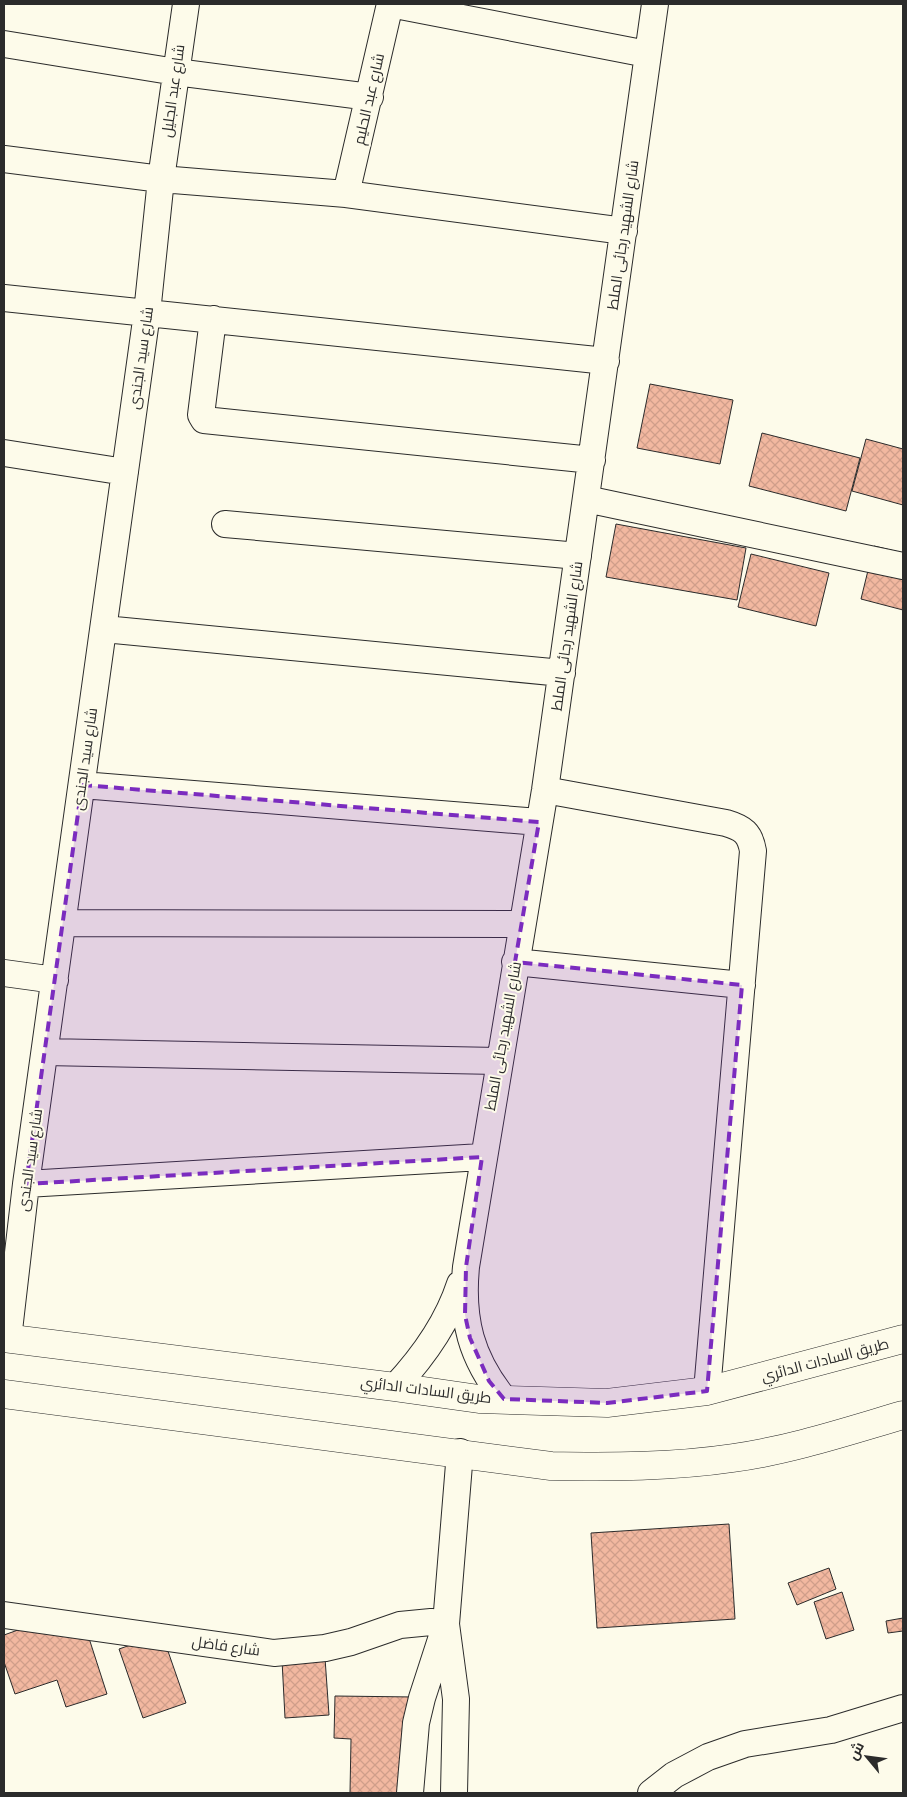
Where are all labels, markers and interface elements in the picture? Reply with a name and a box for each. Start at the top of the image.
street label: شارع عبد الجليل [155,43,190,139]
street label: شارع عبد الحليم [347,51,390,147]
street label: شارع الشهيد رجائى الملط [601,158,644,311]
street label: شارع سيد الجندى [122,305,159,411]
street label: شارع الشهيد رجائى الملط [545,559,588,712]
street label: شارع سيد الجندى [66,706,103,812]
street label: شارع الشهيد رجائى الملط [478,959,527,1112]
street label: شارع سيد الجندى [11,1107,48,1213]
street label: طريق السادات الدائري [758,1331,892,1389]
street label: طريق السادات الدائري [359,1370,493,1410]
street label: شارع فاضل [190,1629,262,1662]
north arrow [842,1732,892,1782]
text: ش [842,1737,869,1763]

